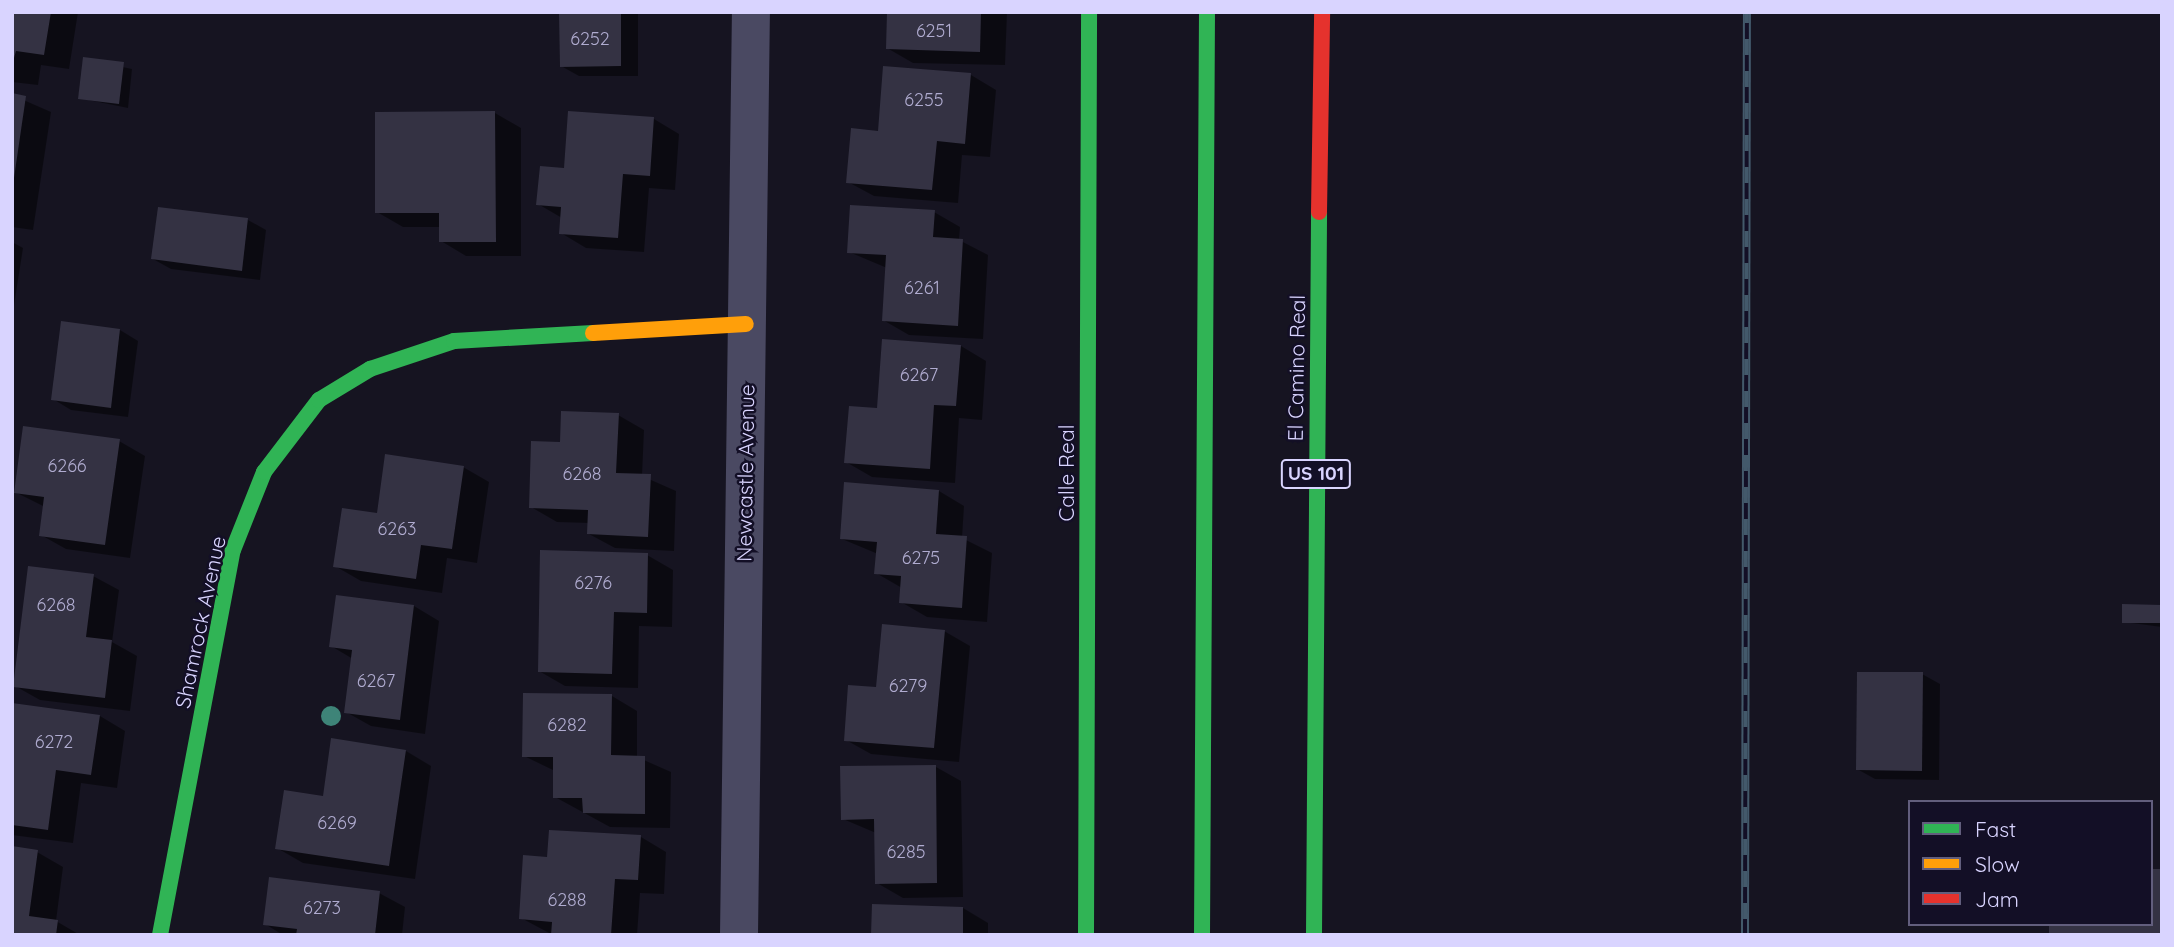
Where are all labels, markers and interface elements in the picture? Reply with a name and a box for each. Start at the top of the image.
house number: 6251 [916,20,952,42]
house number: 6252 [570,28,610,50]
house number: 6255 [904,89,944,111]
house number: 6261 [904,277,940,299]
street label: El Camino Real [1282,294,1310,442]
house number: 6267 [900,364,938,386]
street label: Newcastle Avenue [731,384,759,562]
street label: Calle Real [1053,425,1079,521]
house number: 6266 [47,455,87,477]
road number: US 101 [1279,458,1353,489]
house number: 6268 [562,463,602,485]
house number: 6263 [378,518,416,540]
street label: Shamrock Avenue [169,534,231,710]
house number: 6275 [902,547,940,569]
house number: 6276 [574,572,612,594]
house number: 6268 [36,594,76,616]
house number: 6267 [357,670,395,692]
house number: 6279 [889,675,927,697]
house number: 6282 [547,714,587,736]
house number: 6272 [35,731,73,753]
legend [1908,800,2153,926]
house number: 6269 [317,812,357,834]
text: Fast [1975,816,2016,842]
house number: 6285 [886,841,926,863]
text: Slow [1975,851,2020,877]
text: Jam [1975,886,2019,912]
house number: 6288 [547,889,587,911]
house number: 6273 [303,897,341,919]

